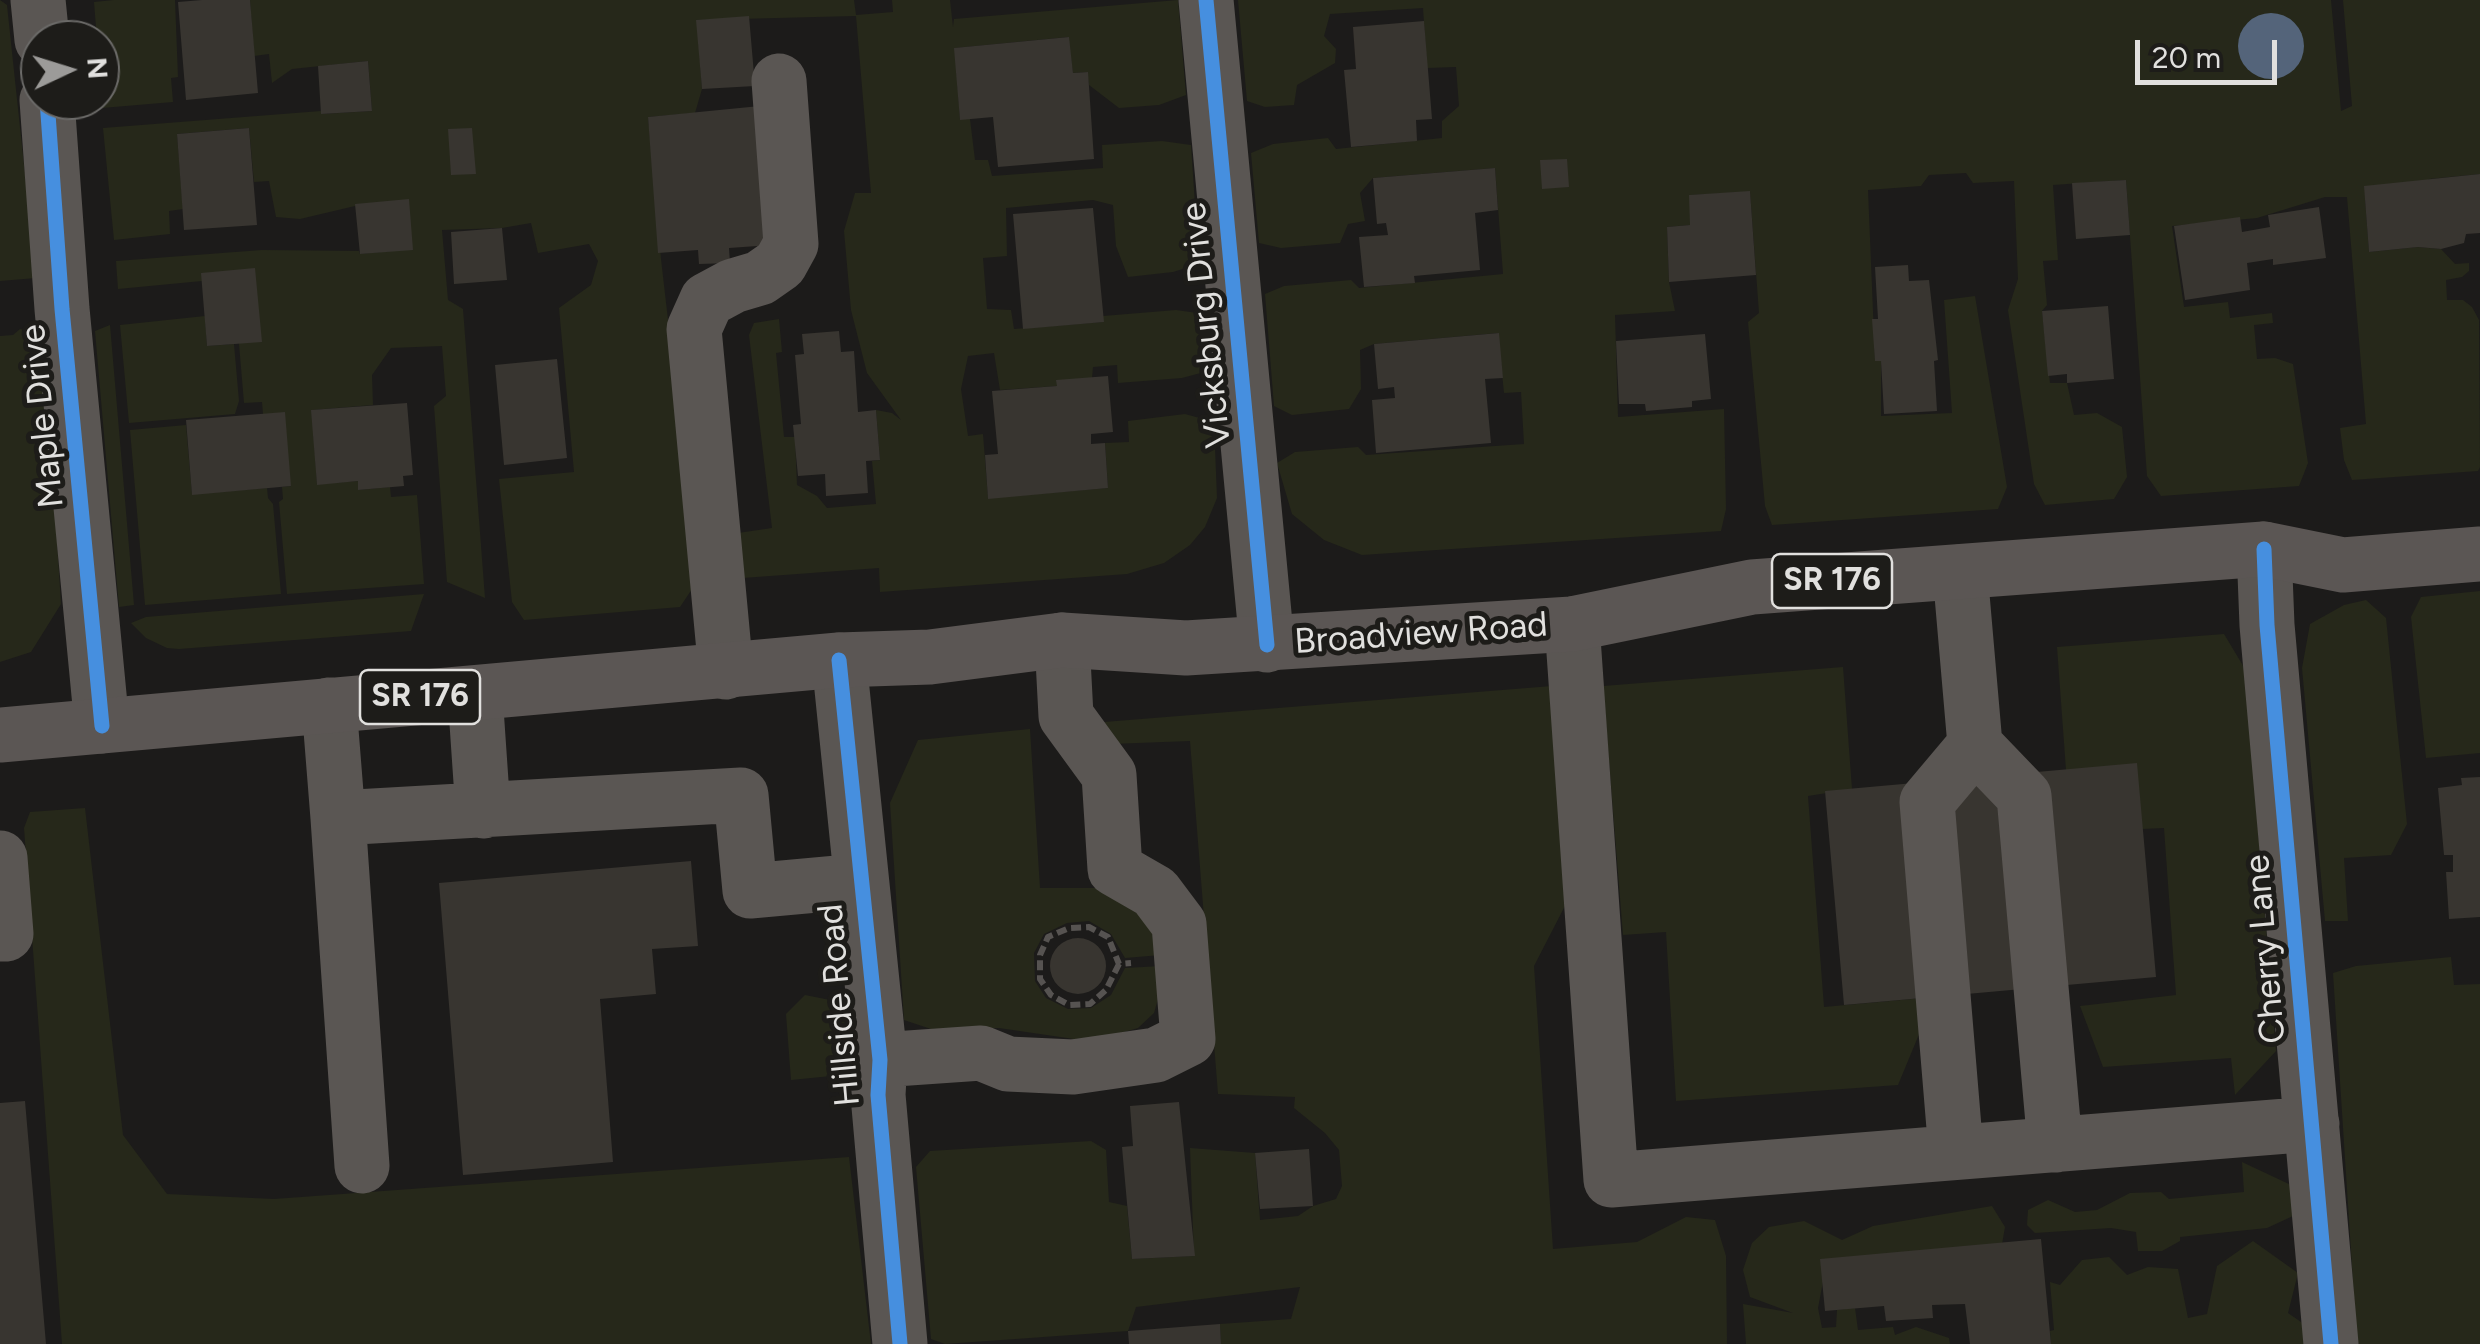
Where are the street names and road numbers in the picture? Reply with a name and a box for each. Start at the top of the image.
street label: Vicksburg Drive [1173,200,1241,450]
street label: Maple Drive [12,322,74,510]
road number: SR 176 [1772,554,1892,608]
street label: Broadview Road [1293,604,1549,664]
road number: SR 176 [360,670,480,724]
street label: Cherry Lane [2237,853,2295,1045]
street label: Hillside Road [810,902,870,1108]

